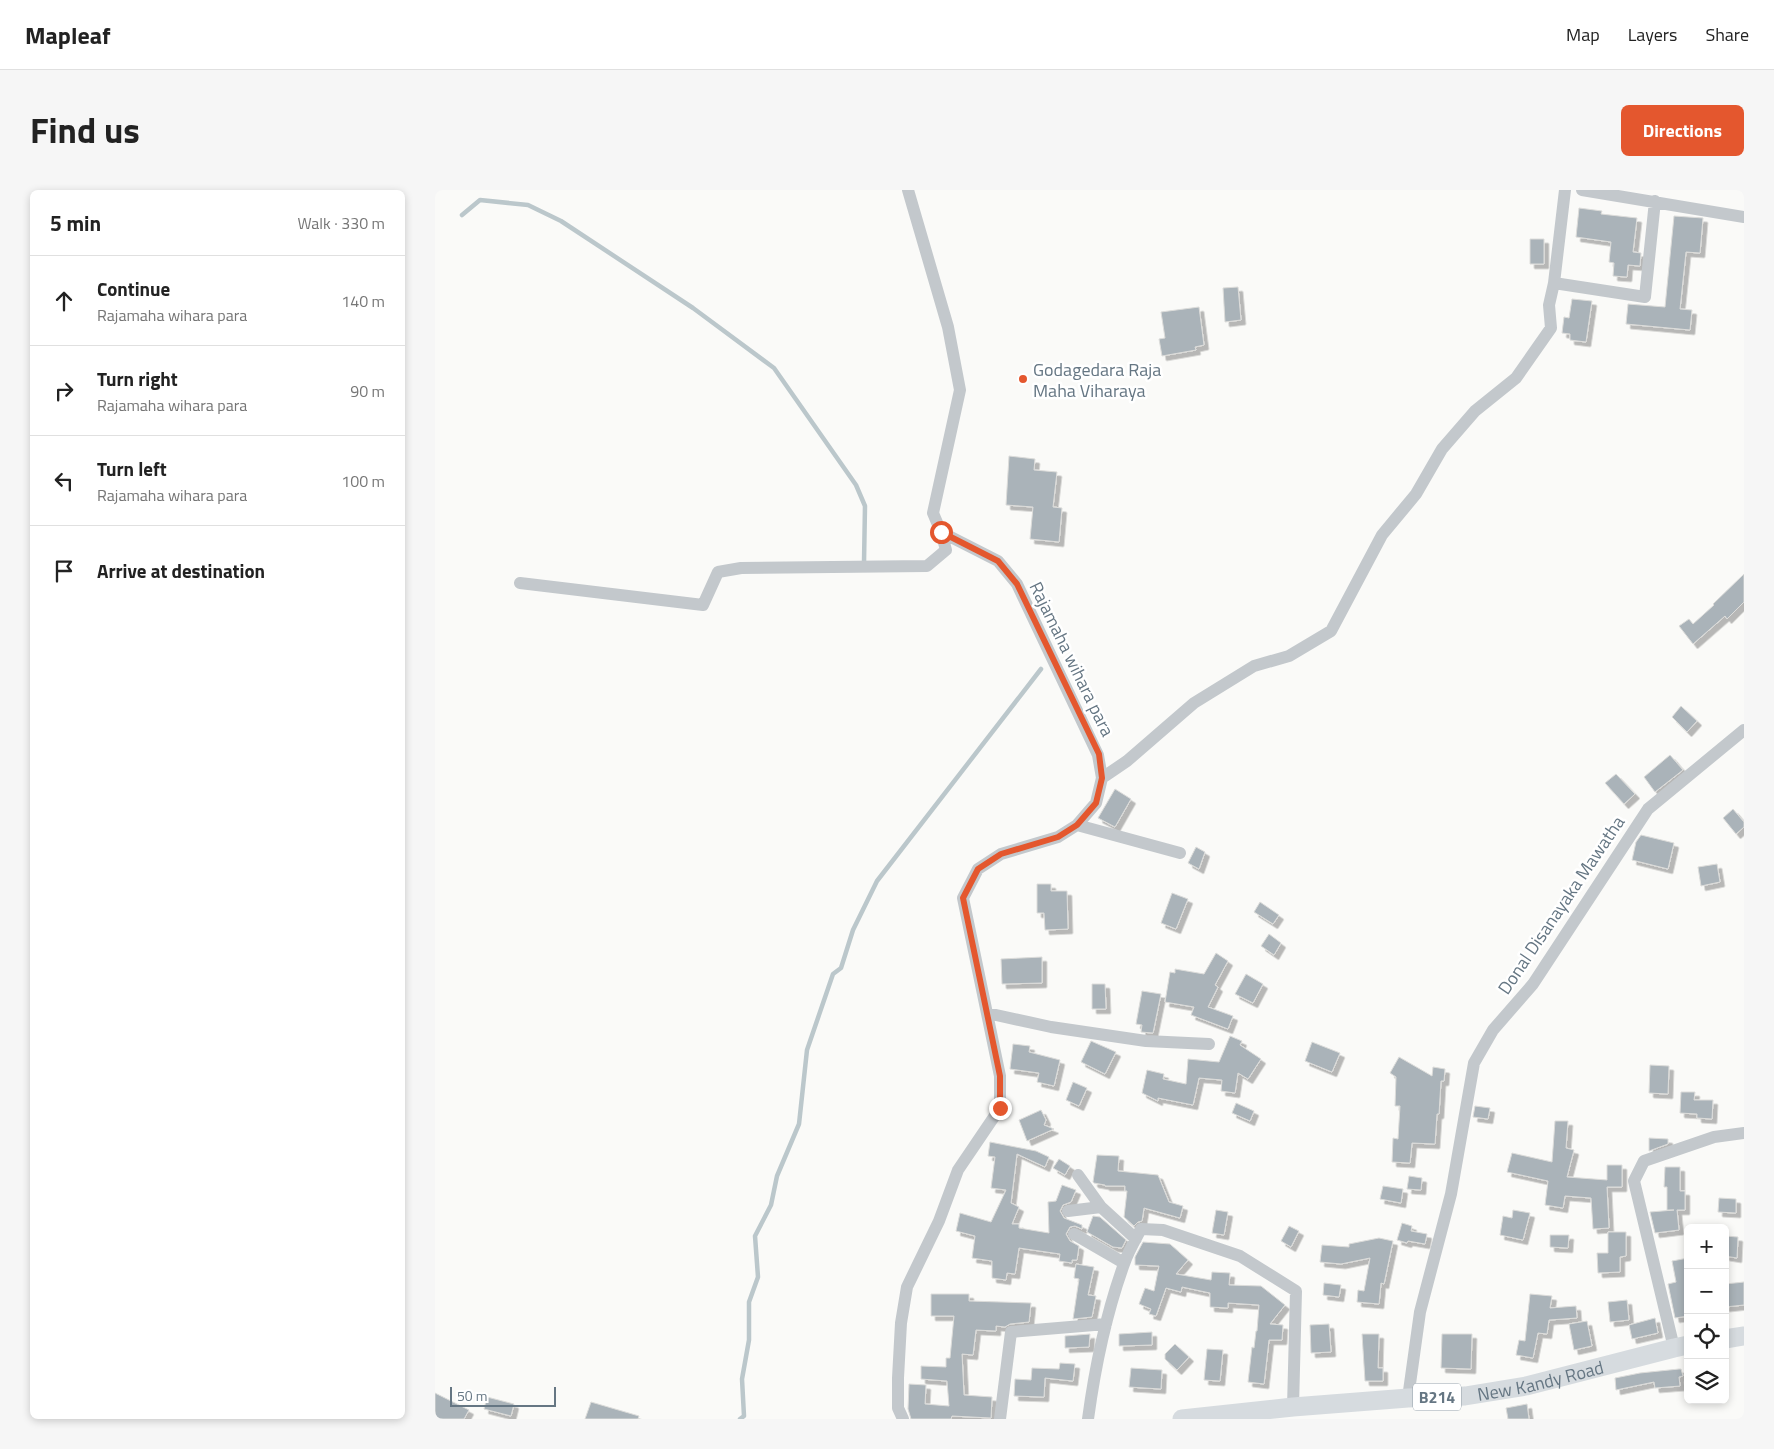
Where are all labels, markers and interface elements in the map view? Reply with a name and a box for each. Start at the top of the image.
text: Mapleaf [25,17,110,53]
text: Map [1566,21,1600,48]
text: Layers [1628,21,1677,48]
text: Share [1705,21,1749,48]
text: Find us [30,103,140,157]
button: Directions [1621,105,1744,156]
text: 5 min [50,207,101,239]
text: Walk · 330 m [297,211,385,235]
text: Continue [97,274,170,303]
icon: ahead [50,287,78,315]
text: 140 m [341,289,385,313]
text: Rajamaha wihara para [97,303,247,327]
place label: Godagedara Raja Maha Viharaya [1033,356,1161,404]
text: Turn right [97,364,178,393]
marker: Godagedara Raja Maha Viharaya [1017,373,1029,385]
icon: right [50,377,78,405]
text: 90 m [350,379,385,403]
text: Rajamaha wihara para [97,393,247,417]
text: Turn left [97,454,167,483]
icon: left [50,467,78,495]
text: 100 m [341,469,385,493]
text: Rajamaha wihara para [97,483,247,507]
route start [930,521,953,544]
text: Arrive at destination [97,556,265,585]
icon: arrive [50,557,78,585]
street label: Rajamaha wihara para [1023,577,1121,741]
street label: Donal Disanayaka Mawatha [1491,810,1631,1000]
route end [989,1097,1012,1120]
map controls [1684,1224,1729,1404]
button: + [1684,1224,1729,1269]
button: − [1684,1269,1729,1314]
button: locate [1684,1314,1729,1359]
street label: New Kandy Road [1475,1353,1606,1407]
button: layers [1684,1359,1729,1404]
scale bar [450,1384,556,1407]
road number: B214 [1413,1384,1461,1410]
text: 50 m [457,1385,487,1406]

